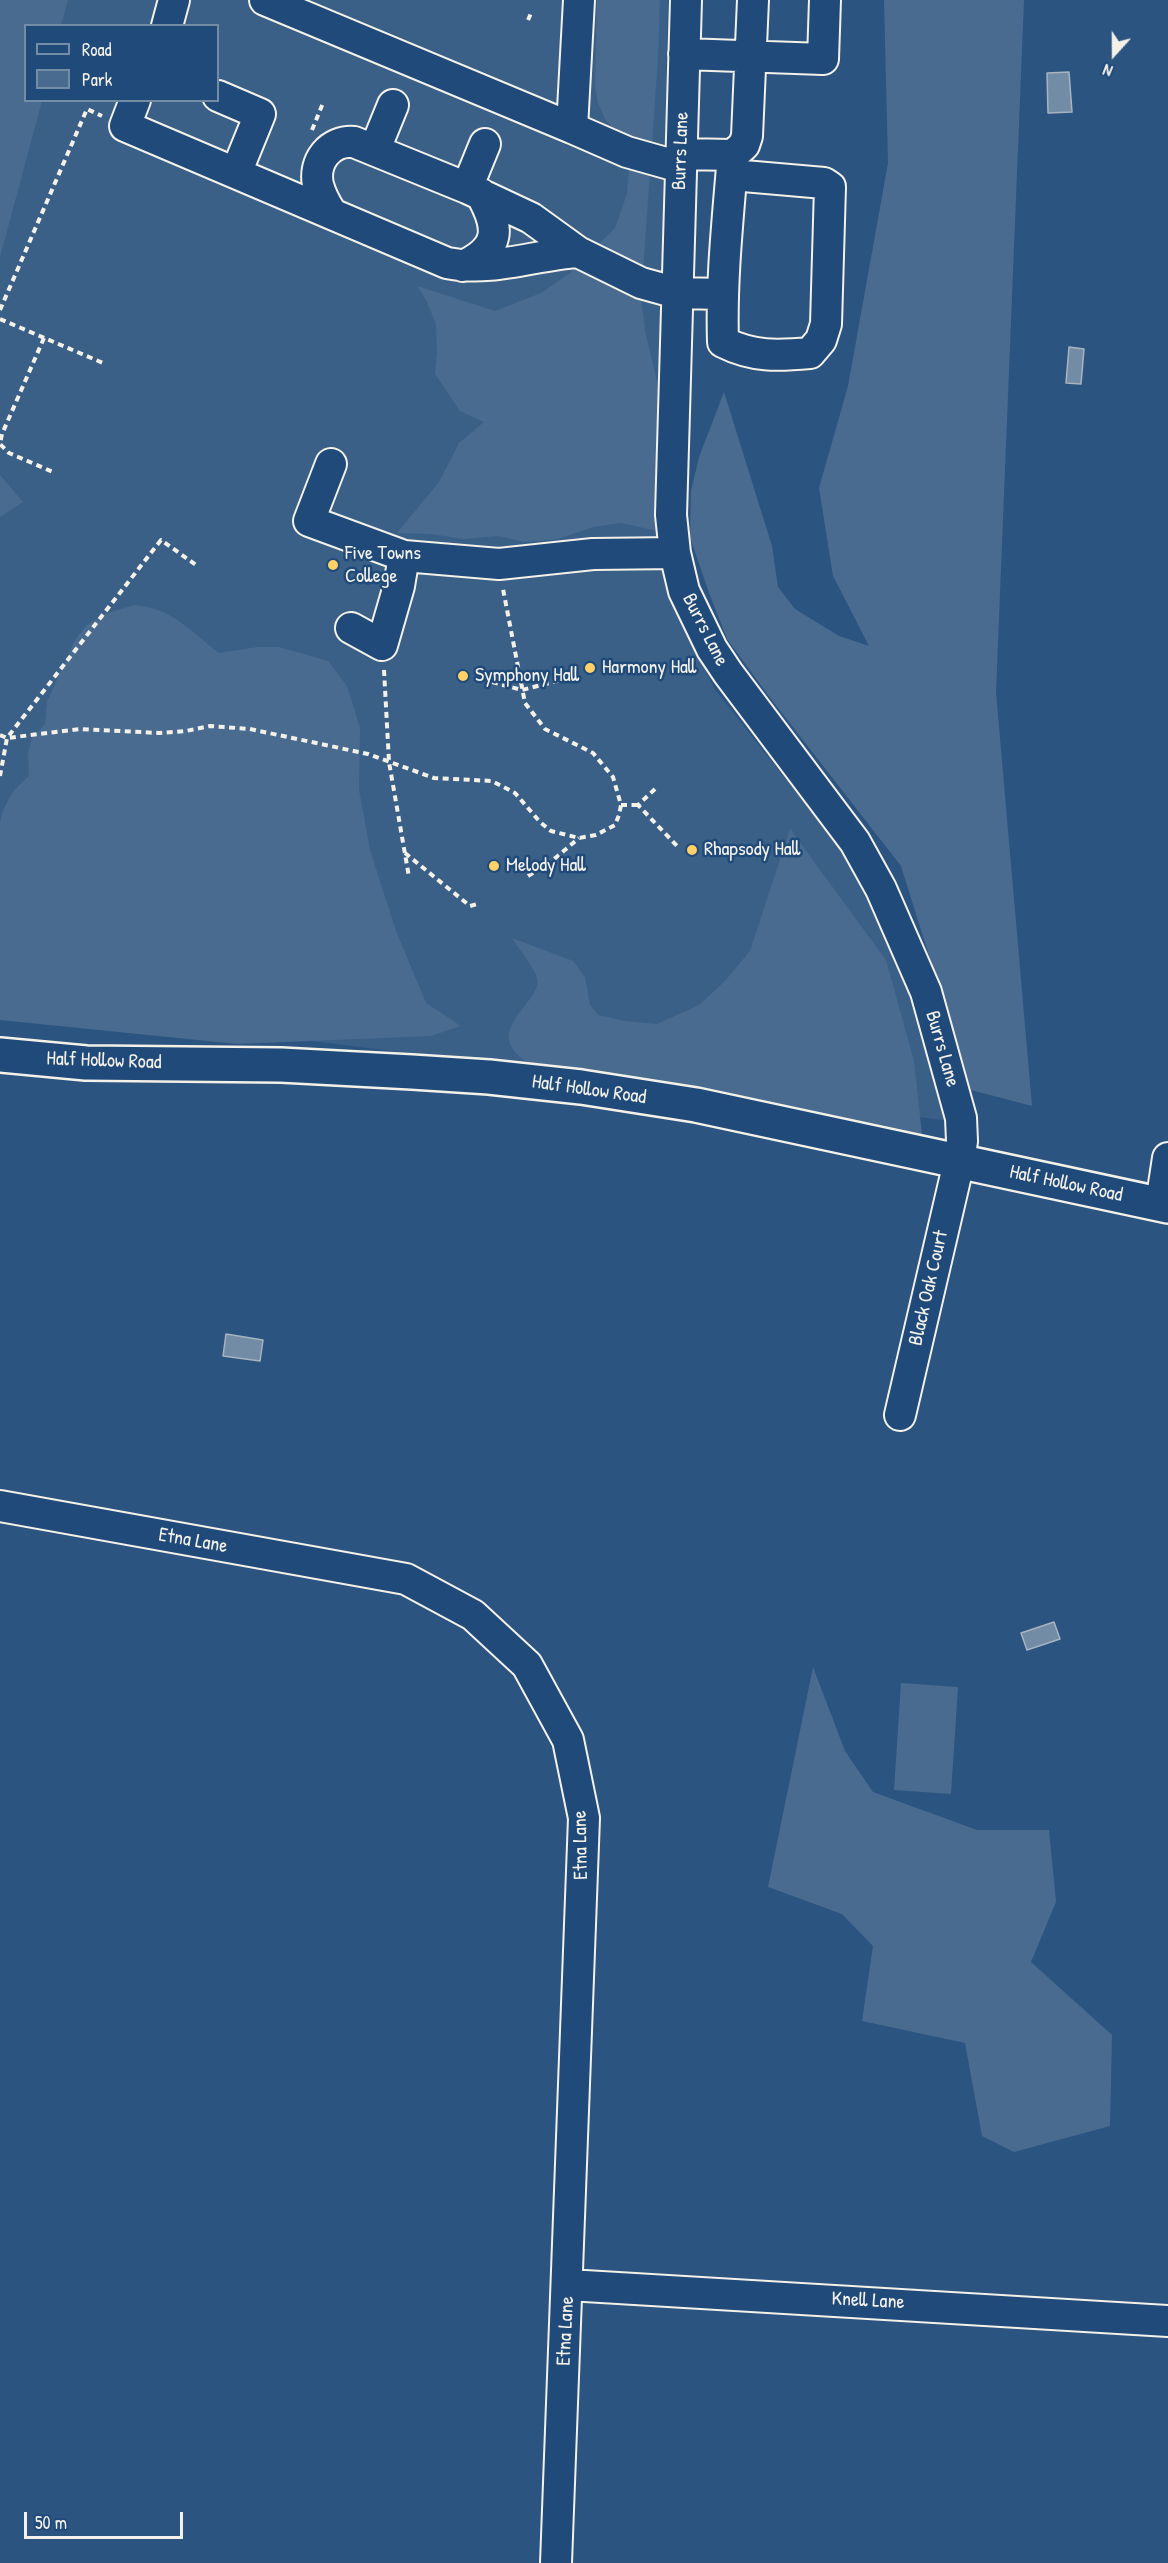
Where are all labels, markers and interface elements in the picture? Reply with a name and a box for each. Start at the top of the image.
legend [24,24,219,102]
north arrow [1084,24,1144,84]
text: Road [82,37,112,62]
text: N [1100,59,1115,83]
text: Park [82,67,112,92]
street label: Burrs Lane [668,112,694,190]
place label: Five Towns College [345,542,421,589]
marker: Five Towns College [326,558,340,572]
street label: Burrs Lane [677,590,733,670]
place label: Harmony Hall [602,656,696,680]
marker: Harmony Hall [583,661,597,675]
place label: Symphony Hall [475,664,579,688]
marker: Symphony Hall [456,669,470,683]
place label: Rhapsody Hall [704,838,800,862]
marker: Rhapsody Hall [685,843,699,857]
place label: Melody Hall [506,854,586,878]
marker: Melody Hall [487,859,501,873]
street label: Burrs Lane [920,1008,964,1090]
street label: Half Hollow Road [46,1047,162,1075]
street label: Half Hollow Road [530,1070,648,1110]
street label: Half Hollow Road [1007,1160,1125,1208]
street label: Black Oak Court [904,1228,954,1348]
street label: Etna Lane [157,1523,229,1559]
street label: Etna Lane [568,1810,594,1880]
street label: Knell Lane [831,2287,905,2315]
street label: Etna Lane [552,2296,580,2366]
scale bar [27,2500,186,2538]
text: 50 m [35,2510,67,2535]

